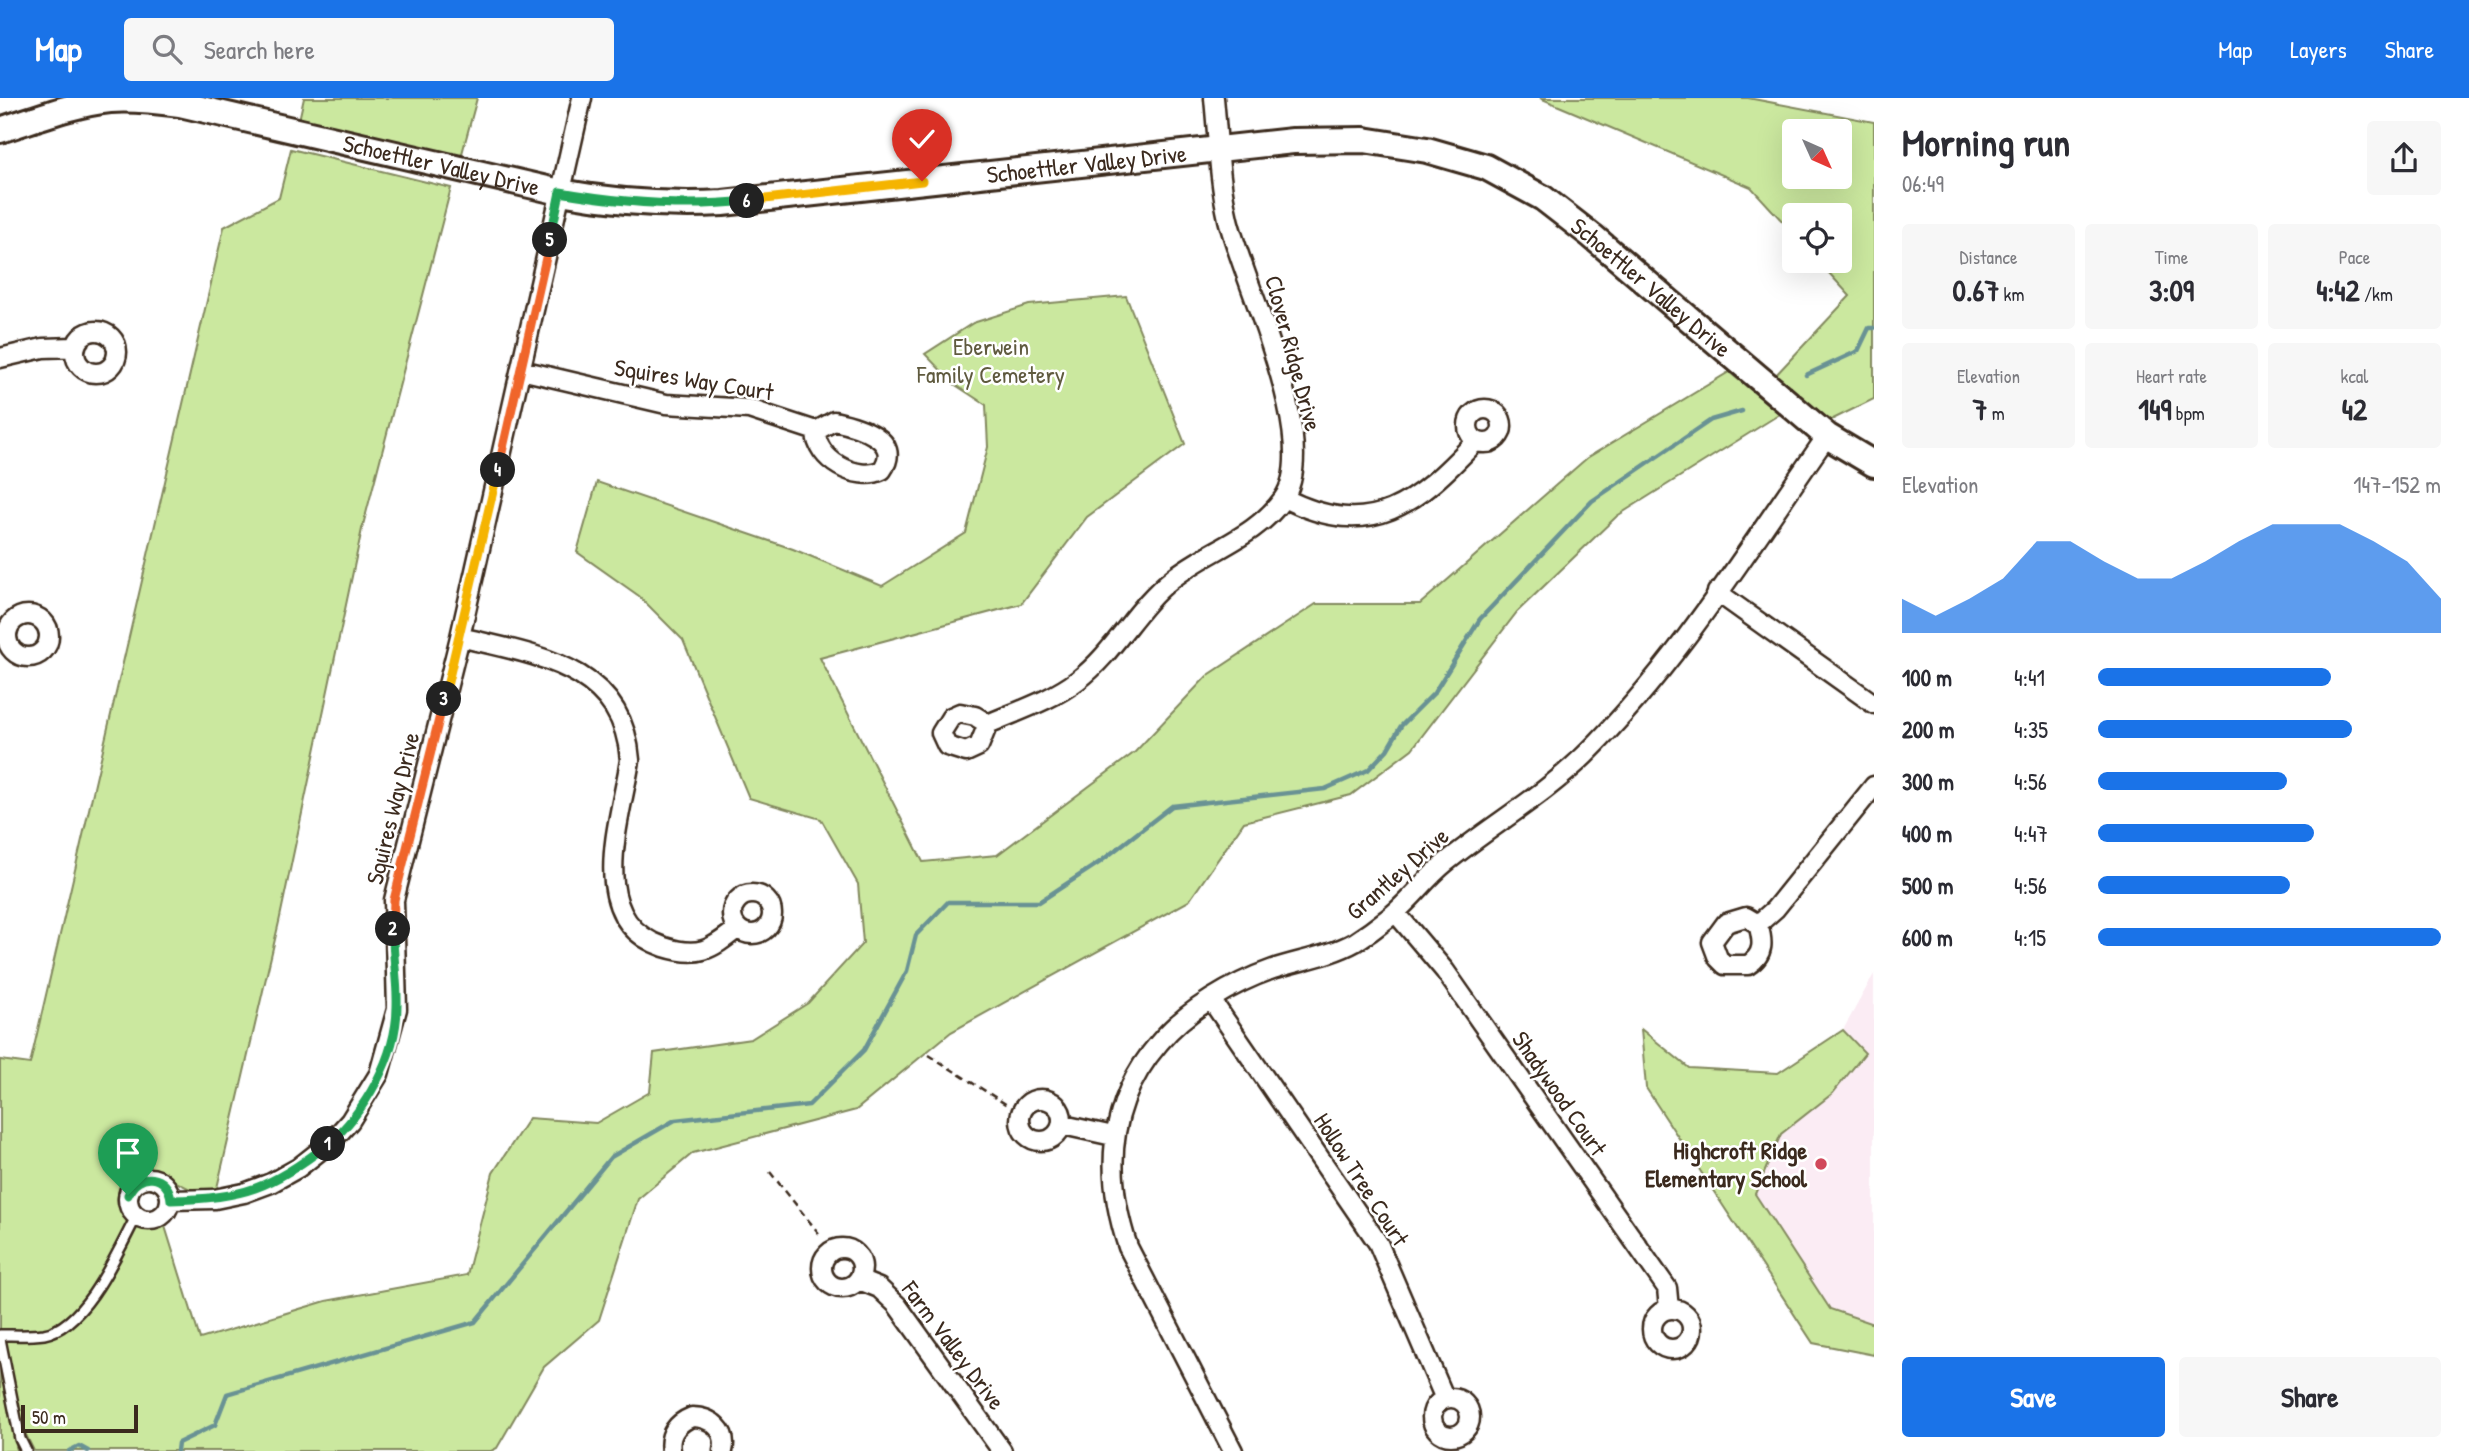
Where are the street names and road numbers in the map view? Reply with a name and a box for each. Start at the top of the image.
street label: Schoettler Valley Drive [340,126,543,203]
street label: Schoettler Valley Drive [985,137,1189,190]
street label: Schoettler Valley Drive [1565,210,1739,364]
street label: Clover Ridge Drive [1258,272,1330,435]
street label: Squires Way Court [612,351,776,407]
street label: Squires Way Drive [358,728,426,887]
street label: Grantley Drive [1339,819,1455,926]
street label: Shadywood Court [1505,1024,1615,1162]
street label: Hollow Tree Court [1307,1106,1417,1252]
street label: Farm Valley Drive [895,1273,1013,1416]

